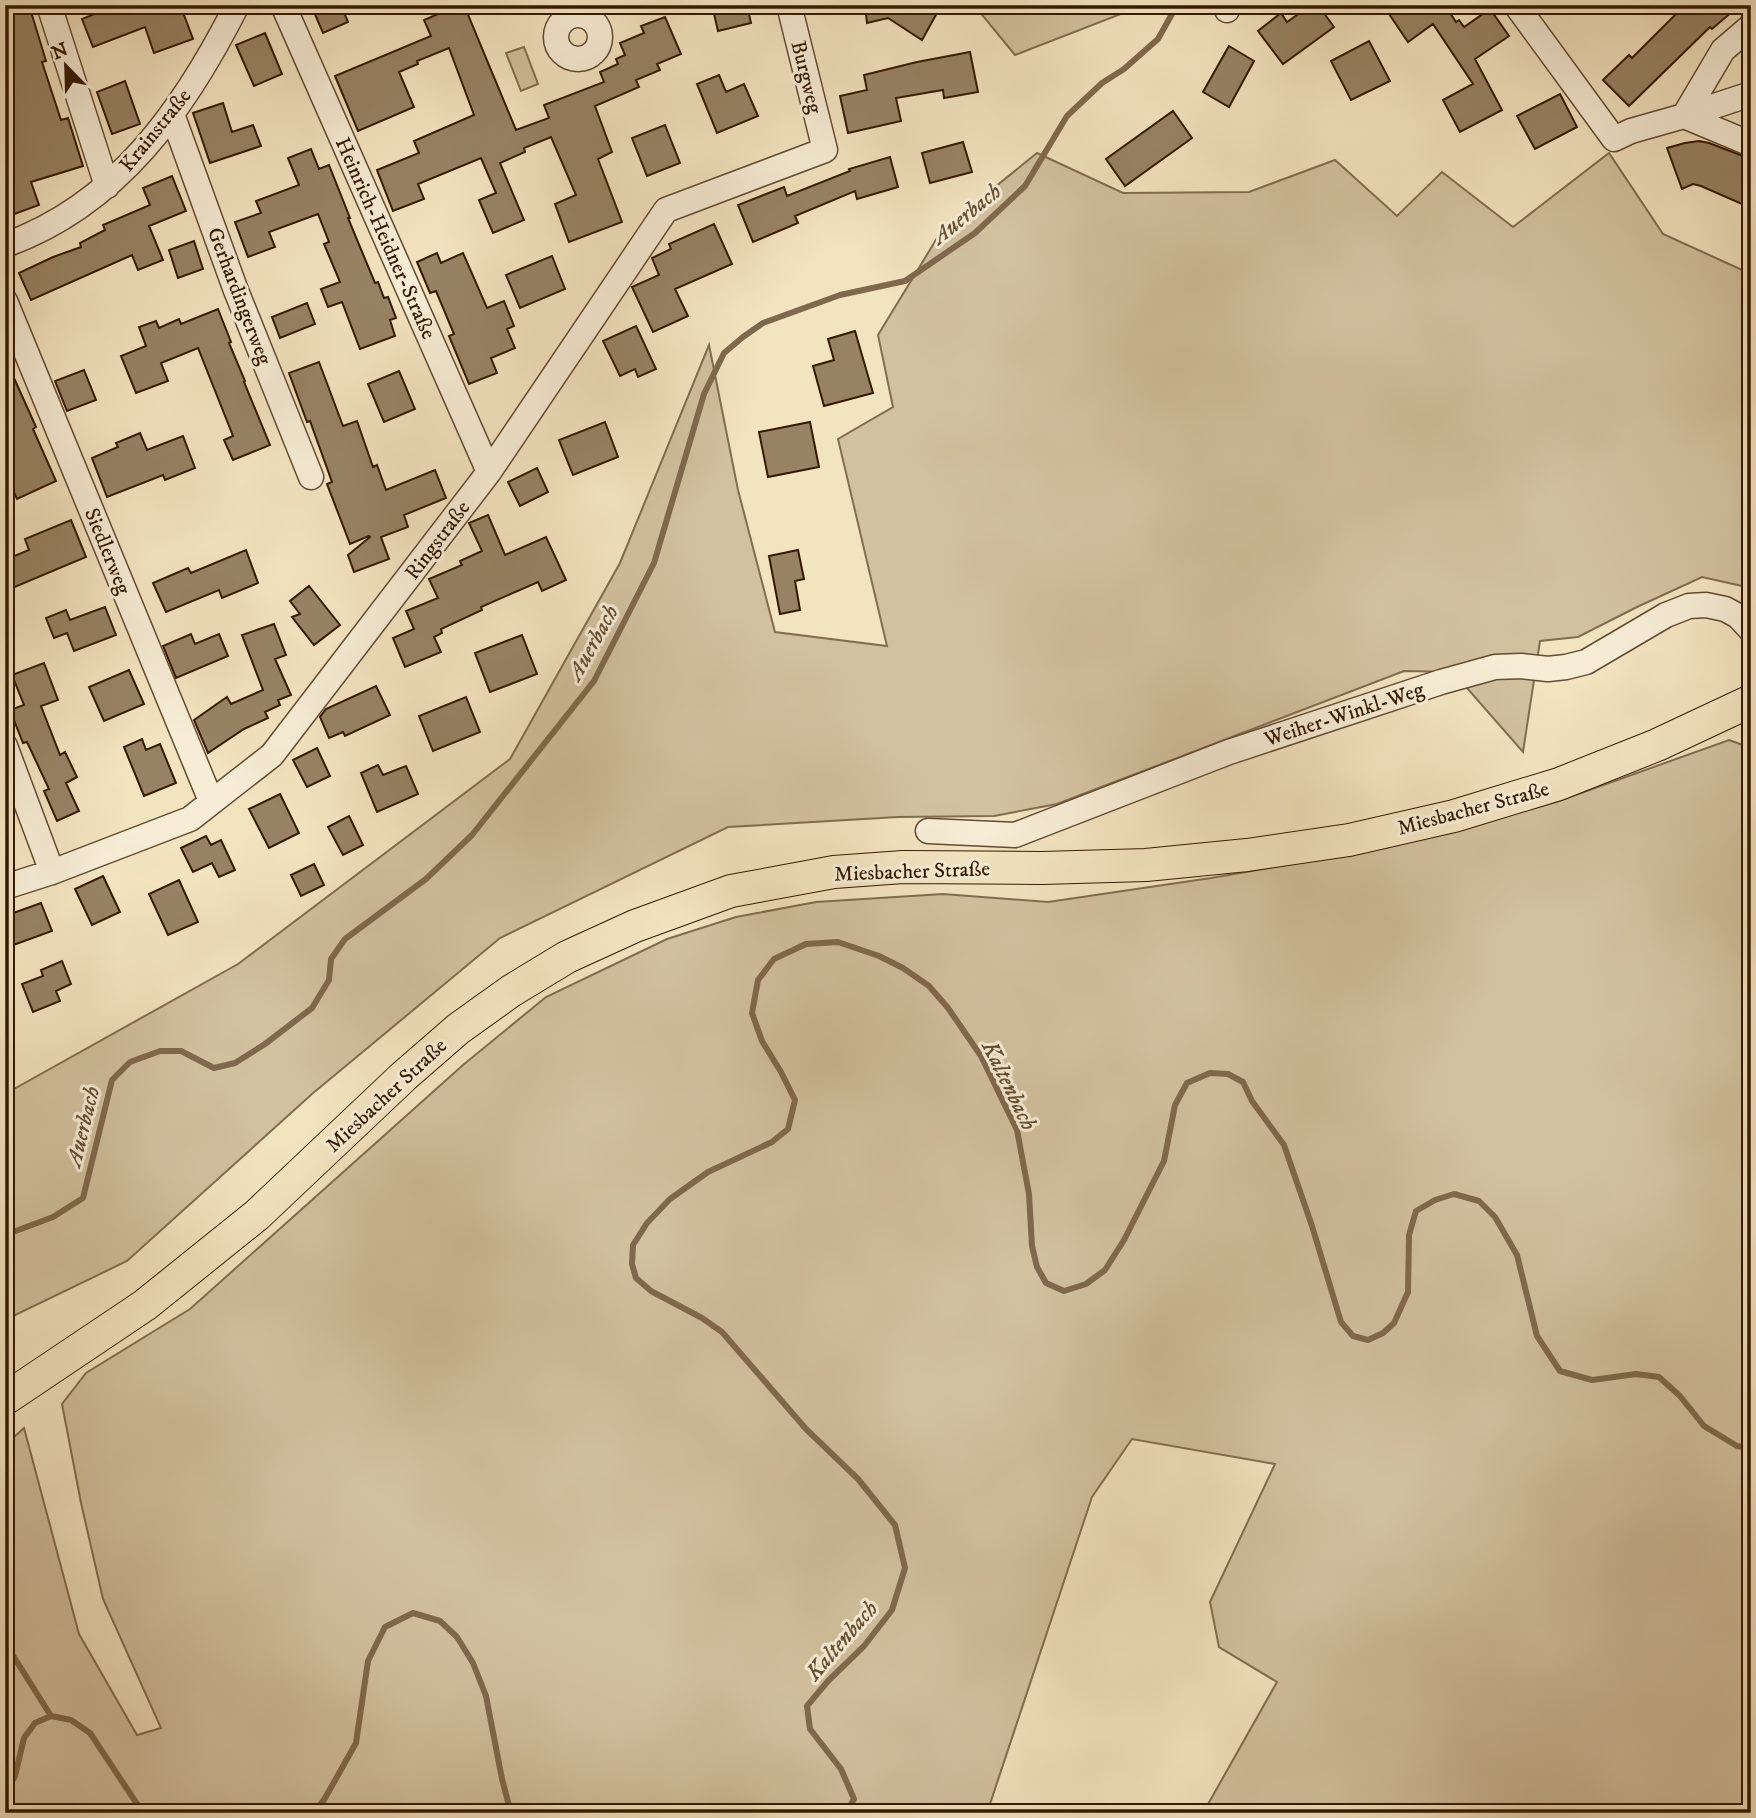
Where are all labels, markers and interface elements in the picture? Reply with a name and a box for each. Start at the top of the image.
north arrow [32,32,102,102]
text: N [48,38,72,65]
street label: Burgweg [784,38,828,117]
street label: Krainstraße [114,83,197,178]
street label: Heinrich-Heidner-Straße [329,134,441,344]
water label: Auerbach [924,177,1008,253]
street label: Gerhardingerweg [201,224,277,369]
street label: Ringstraße [400,496,476,585]
street label: Siedlerweg [78,504,136,599]
water label: Auerbach [559,600,626,688]
street label: Weiher-Winkl-Weg [1260,677,1428,753]
street label: Miesbacher Straße [1395,776,1552,842]
street label: Miesbacher Straße [834,856,991,888]
street label: Miesbacher Straße [321,1033,453,1158]
water label: Kaltenbach [974,1035,1043,1135]
water label: Auerbach [59,1083,107,1172]
water label: Kaltenbach [799,1595,885,1688]

